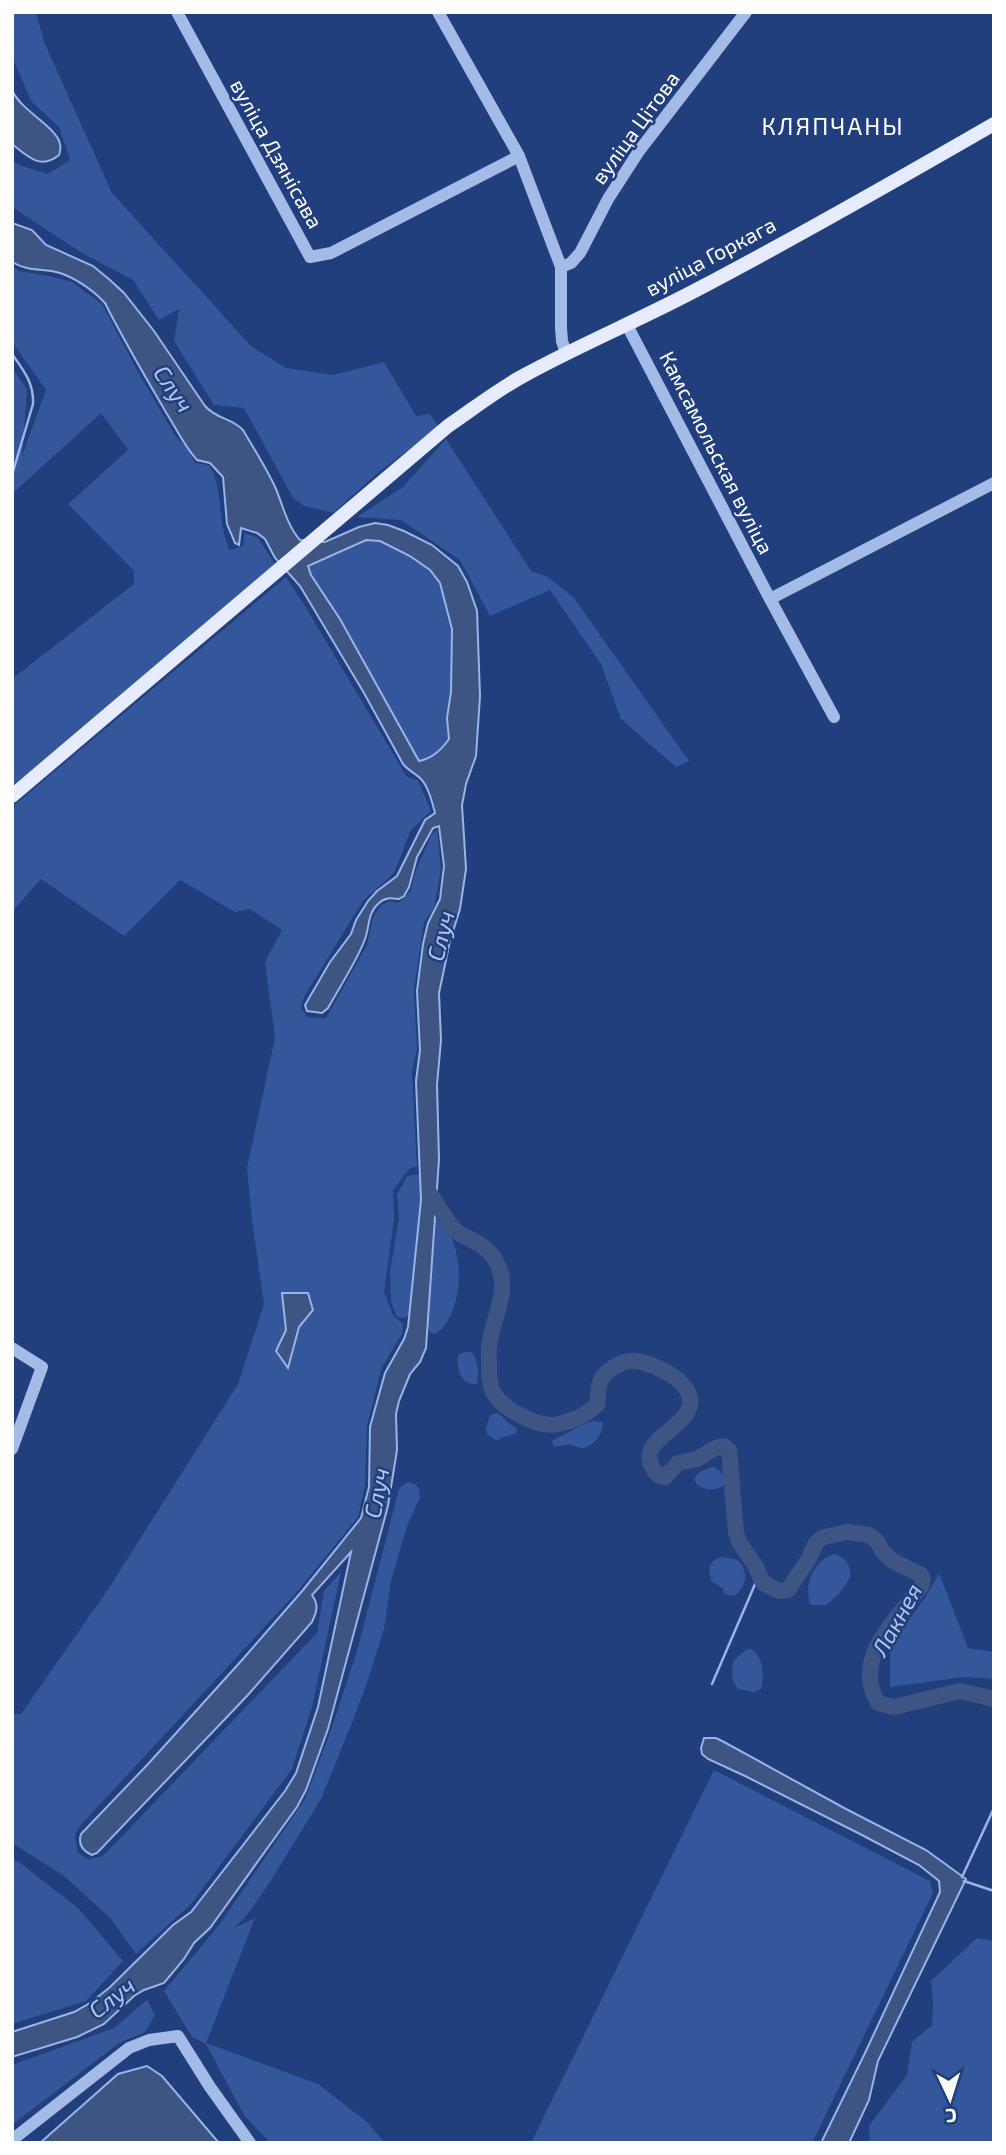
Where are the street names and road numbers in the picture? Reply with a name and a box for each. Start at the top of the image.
street label: вуліца Цітова [586,66,685,189]
street label: вуліца Дзянісава [225,74,329,233]
street label: вуліца Горкага [641,211,780,301]
street label: Камсамольская вуліца [654,347,779,558]

